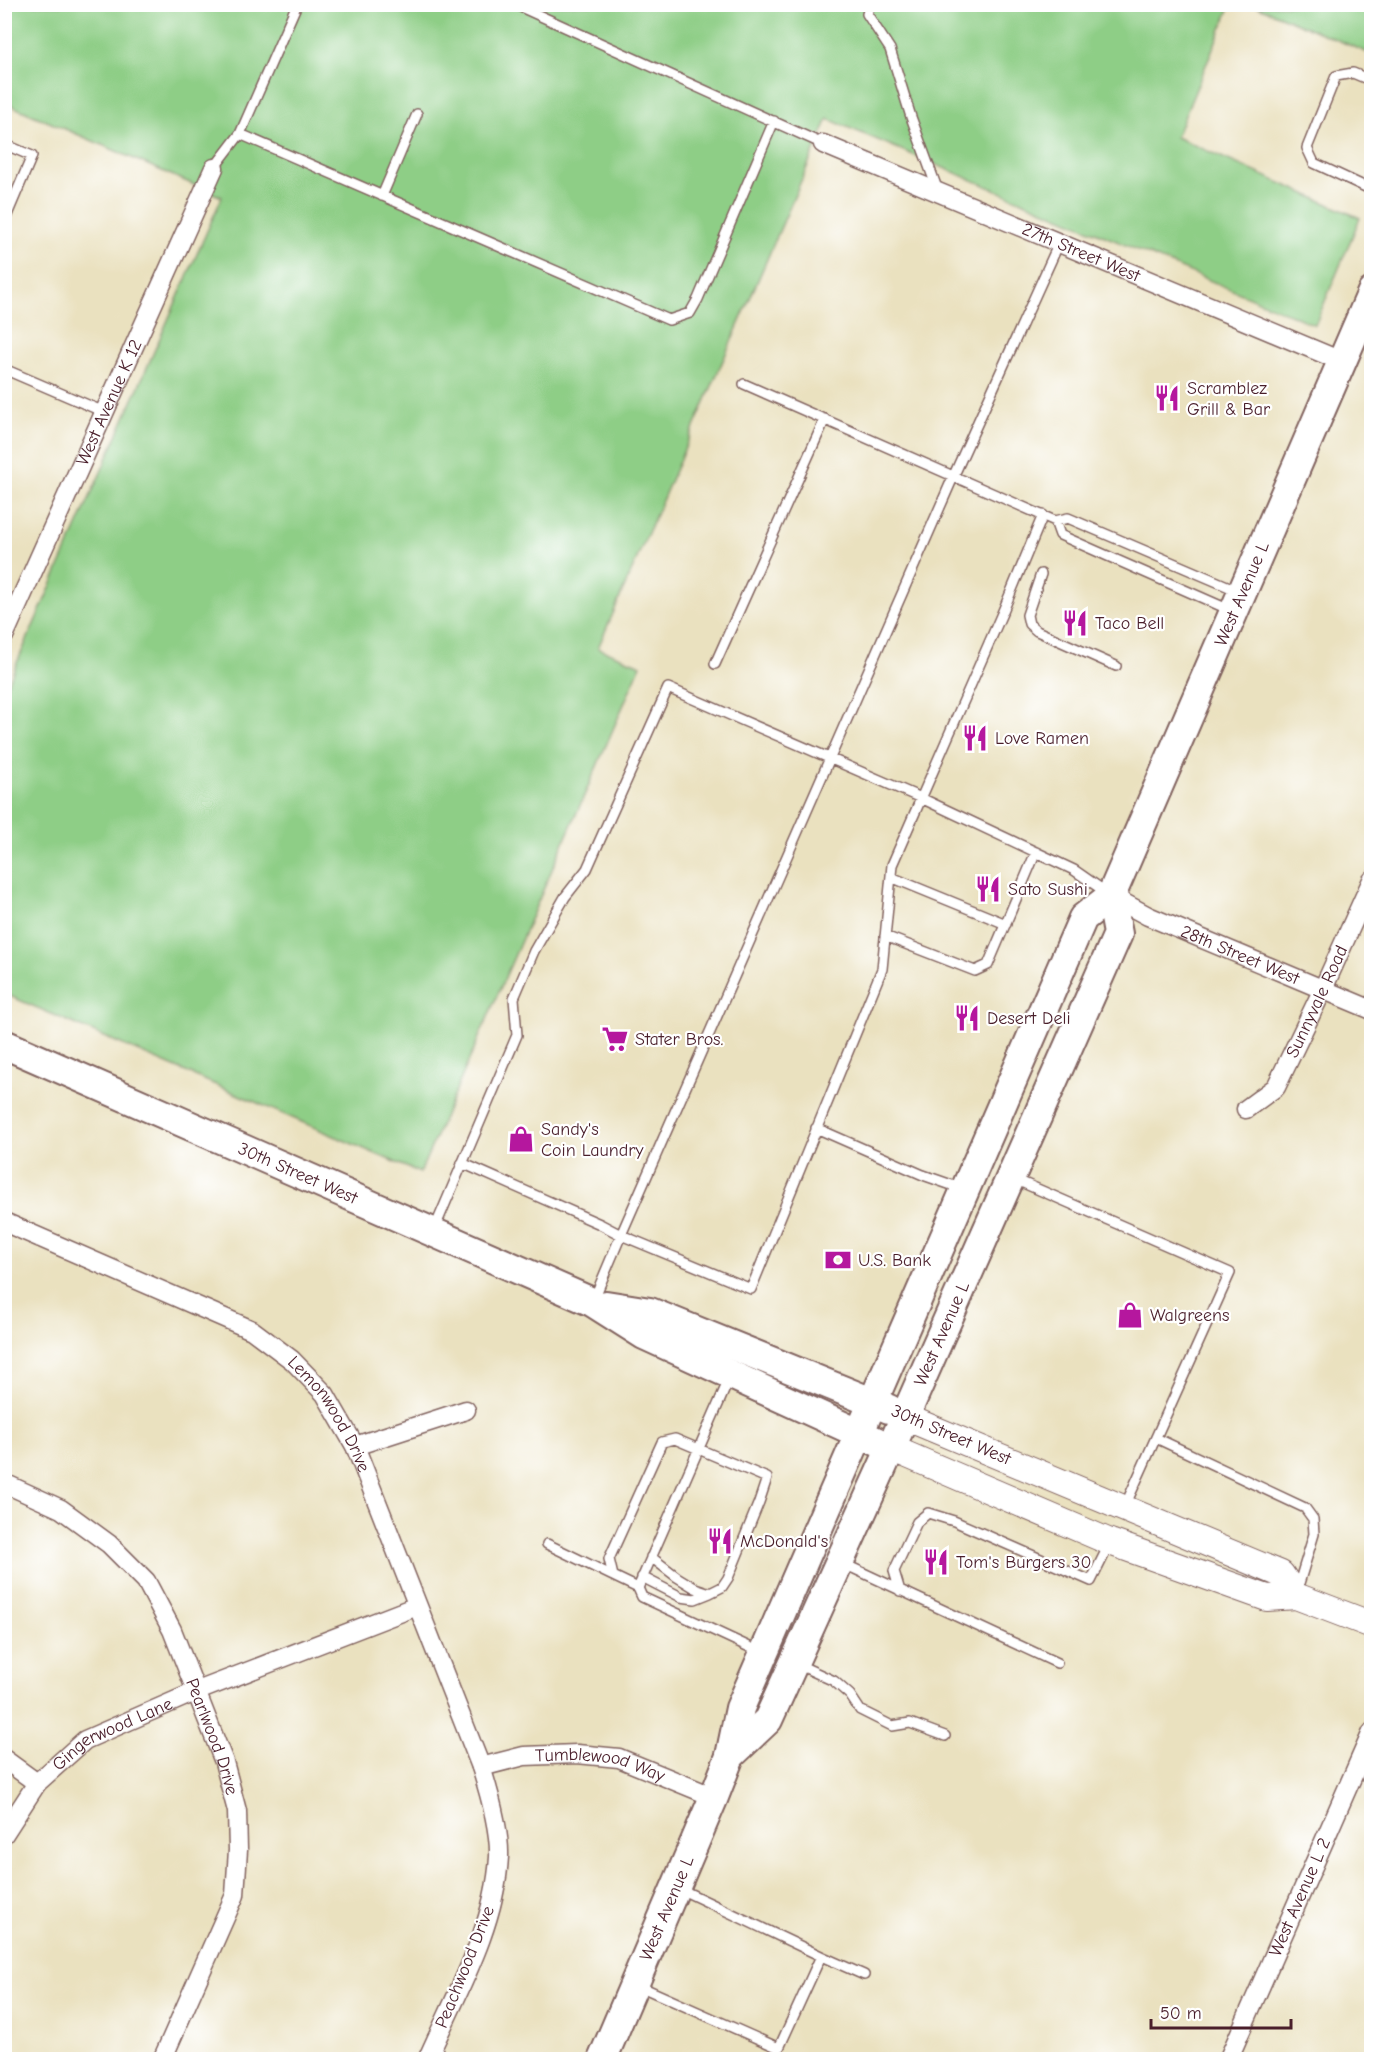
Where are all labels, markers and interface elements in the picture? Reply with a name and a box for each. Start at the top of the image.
street label: 27th Street West [1019,218,1144,287]
street label: West Avenue K 12 [71,336,146,469]
place label: Scramblez Grill & Bar [1187,378,1271,420]
restaurant icon: Scramblez Grill & Bar [1152,383,1182,413]
street label: West Avenue L [1210,538,1273,649]
restaurant icon: Taco Bell [1060,608,1090,638]
place label: Taco Bell [1095,613,1164,634]
restaurant icon: Love Ramen [960,723,990,753]
place label: Love Ramen [995,728,1089,749]
restaurant icon: Sato Sushi [973,874,1003,904]
place label: Sato Sushi [1008,879,1088,900]
street label: 28th Street West [1178,920,1303,989]
street label: Sunnyvale Road [1281,942,1352,1061]
restaurant icon: Desert Deli [952,1003,982,1033]
place label: Desert Deli [987,1008,1070,1029]
supermarket icon: Stater Bros. [600,1024,630,1054]
place label: Stater Bros. [635,1029,724,1050]
place label: Sandy's Coin Laundry [541,1119,644,1161]
shop icon: Sandy's Coin Laundry [506,1124,536,1154]
street label: 30th Street West [235,1138,362,1209]
bank icon: U.S. Bank [823,1245,853,1275]
place label: U.S. Bank [858,1250,931,1271]
street label: West Avenue L [909,1278,974,1389]
shop icon: Walgreens [1115,1300,1145,1330]
place label: Walgreens [1150,1305,1229,1326]
street label: Lemonwood Drive [283,1352,375,1475]
street label: 30th Street West [888,1400,1015,1470]
restaurant icon: McDonald's [705,1526,735,1556]
place label: McDonald's [740,1531,828,1552]
restaurant icon: Tom's Burgers 30 [921,1547,951,1577]
place label: Tom's Burgers 30 [956,1552,1091,1573]
street label: Pearlwood Drive [182,1675,243,1797]
street label: Gingerwood Lane [48,1693,176,1775]
street label: Tumblewood Way [535,1743,669,1787]
street label: West Avenue L 2 [1264,1834,1335,1960]
street label: West Avenue L [635,1853,698,1964]
street label: Peachwood Drive [431,1903,499,2031]
scale bar [1151,1992,1290,2030]
text: 50 m [1160,2003,1202,2024]

